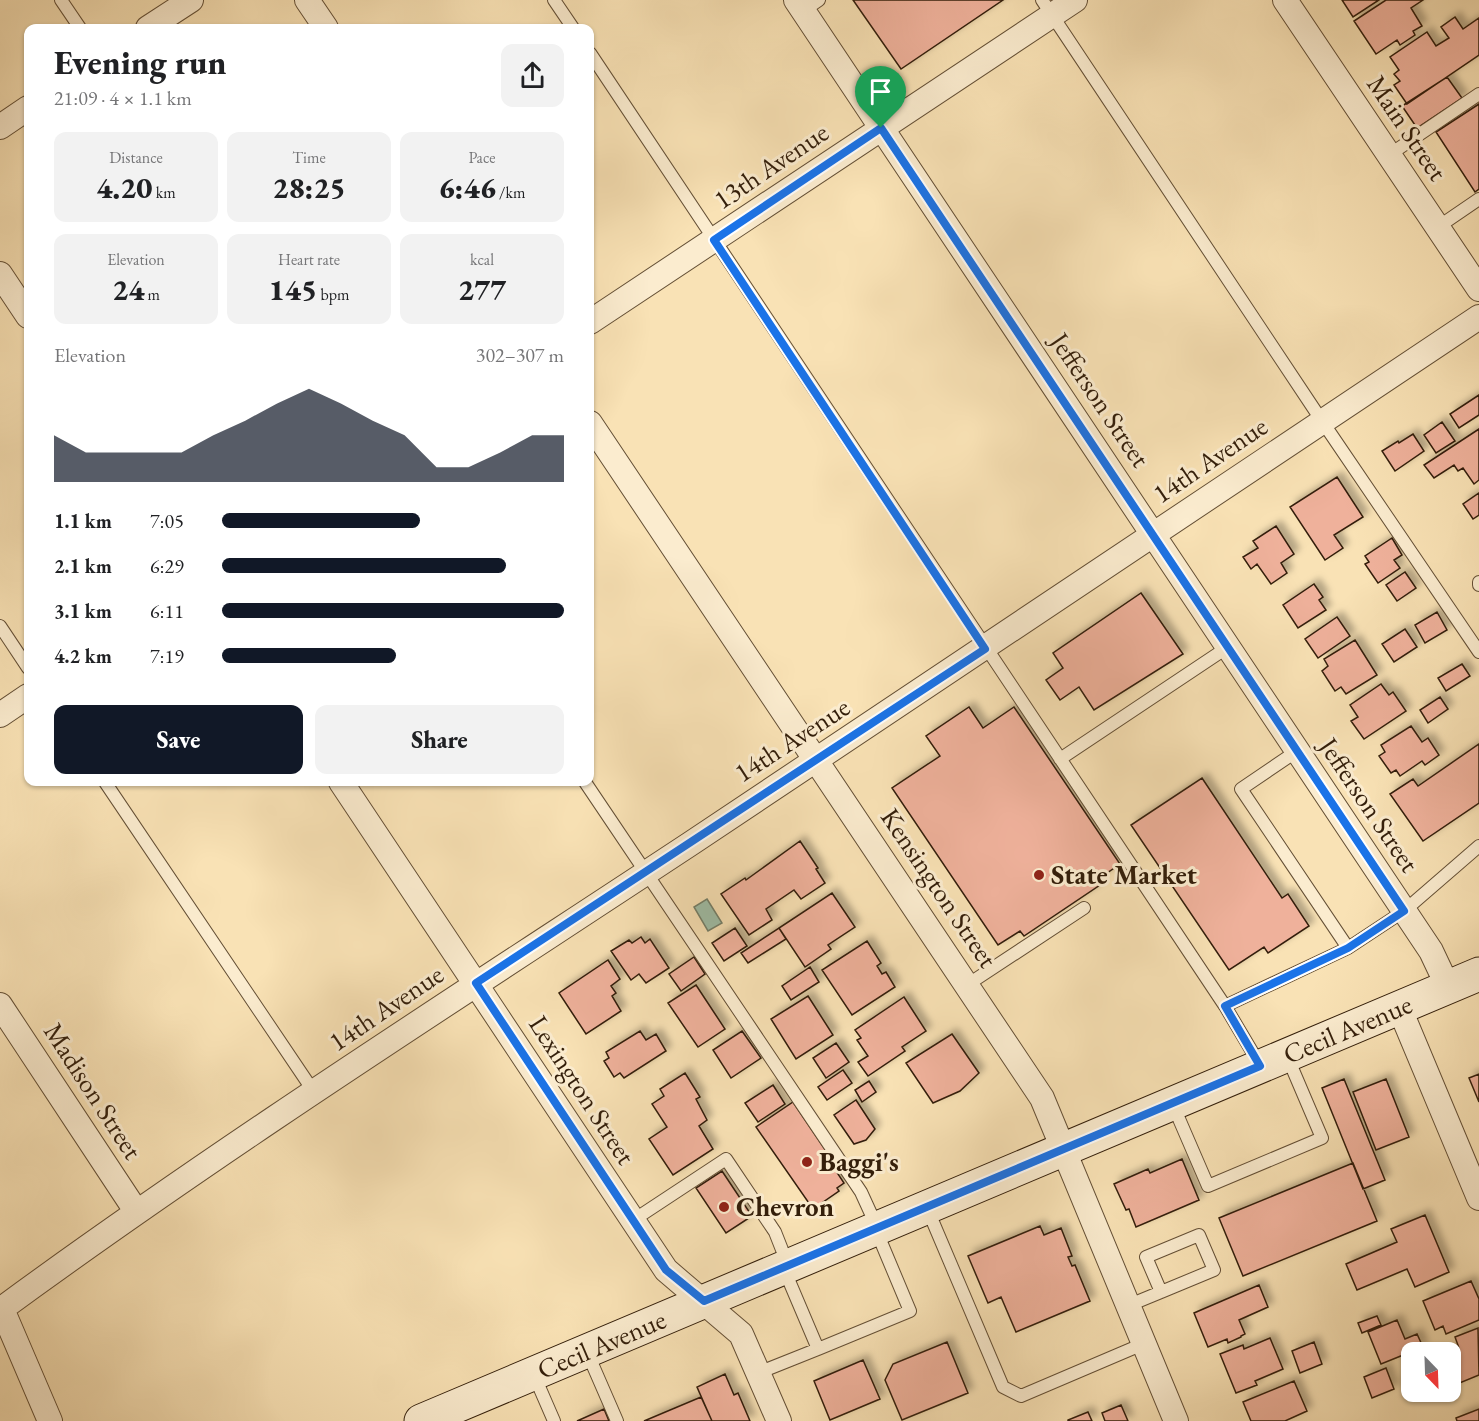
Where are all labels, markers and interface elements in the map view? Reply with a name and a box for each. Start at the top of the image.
text: Evening run [54,41,226,84]
button: share [501,44,564,107]
pin [855,66,906,128]
street label: Main Street [1359,68,1456,188]
icon: arrive [864,75,897,108]
text: 21:09 · 4 × 1.1 km [54,85,192,111]
street label: 13th Avenue [707,114,835,217]
text: Distance [109,147,163,168]
text: Time [292,147,326,168]
text: Pace [469,147,495,168]
text: 4.20 [96,168,152,207]
text: 28:25 [272,168,346,207]
text: 6:46 [439,168,496,207]
text: km [152,182,176,203]
text: /km [496,182,525,203]
text: Elevation [107,249,165,270]
text: Heart rate [278,249,340,270]
text: kcal [470,249,494,270]
text: 24 [112,270,144,309]
text: 145 [269,270,317,309]
text: 277 [458,270,506,309]
text: m [144,284,160,305]
text: bpm [317,284,349,305]
street label: Jefferson Street [1041,324,1159,474]
text: Elevation [54,342,126,368]
text: 302–307 m [476,342,564,368]
street label: 14th Avenue [1146,408,1274,511]
text: 1.1 km [54,508,112,534]
text: 7:05 [150,508,184,534]
text: 2.1 km [54,553,112,579]
text: 6:29 [150,553,184,579]
text: 3.1 km [54,598,112,624]
text: 6:11 [150,598,184,624]
text: 4.2 km [54,643,112,669]
text: 7:19 [150,643,184,669]
street label: 14th Avenue [727,689,856,790]
button: Save [54,705,303,774]
button: Share [315,705,564,774]
street label: Jefferson Street [1310,729,1428,879]
street label: Kensington Street [873,801,1006,975]
place label: State Market [1051,857,1197,892]
marker: State Market [1032,868,1046,882]
street label: 14th Avenue [322,956,450,1059]
street label: Cecil Avenue [1278,986,1417,1072]
street label: Lexington Street [521,1009,644,1171]
street label: Madison Street [36,1016,151,1166]
place label: Baggi's [819,1144,899,1179]
marker: Baggi's [800,1155,814,1169]
place label: Chevron [736,1189,834,1224]
marker: Chevron [717,1200,731,1214]
street label: Cecil Avenue [532,1302,671,1387]
north arrow [1401,1342,1461,1402]
map controls [1401,1342,1461,1402]

